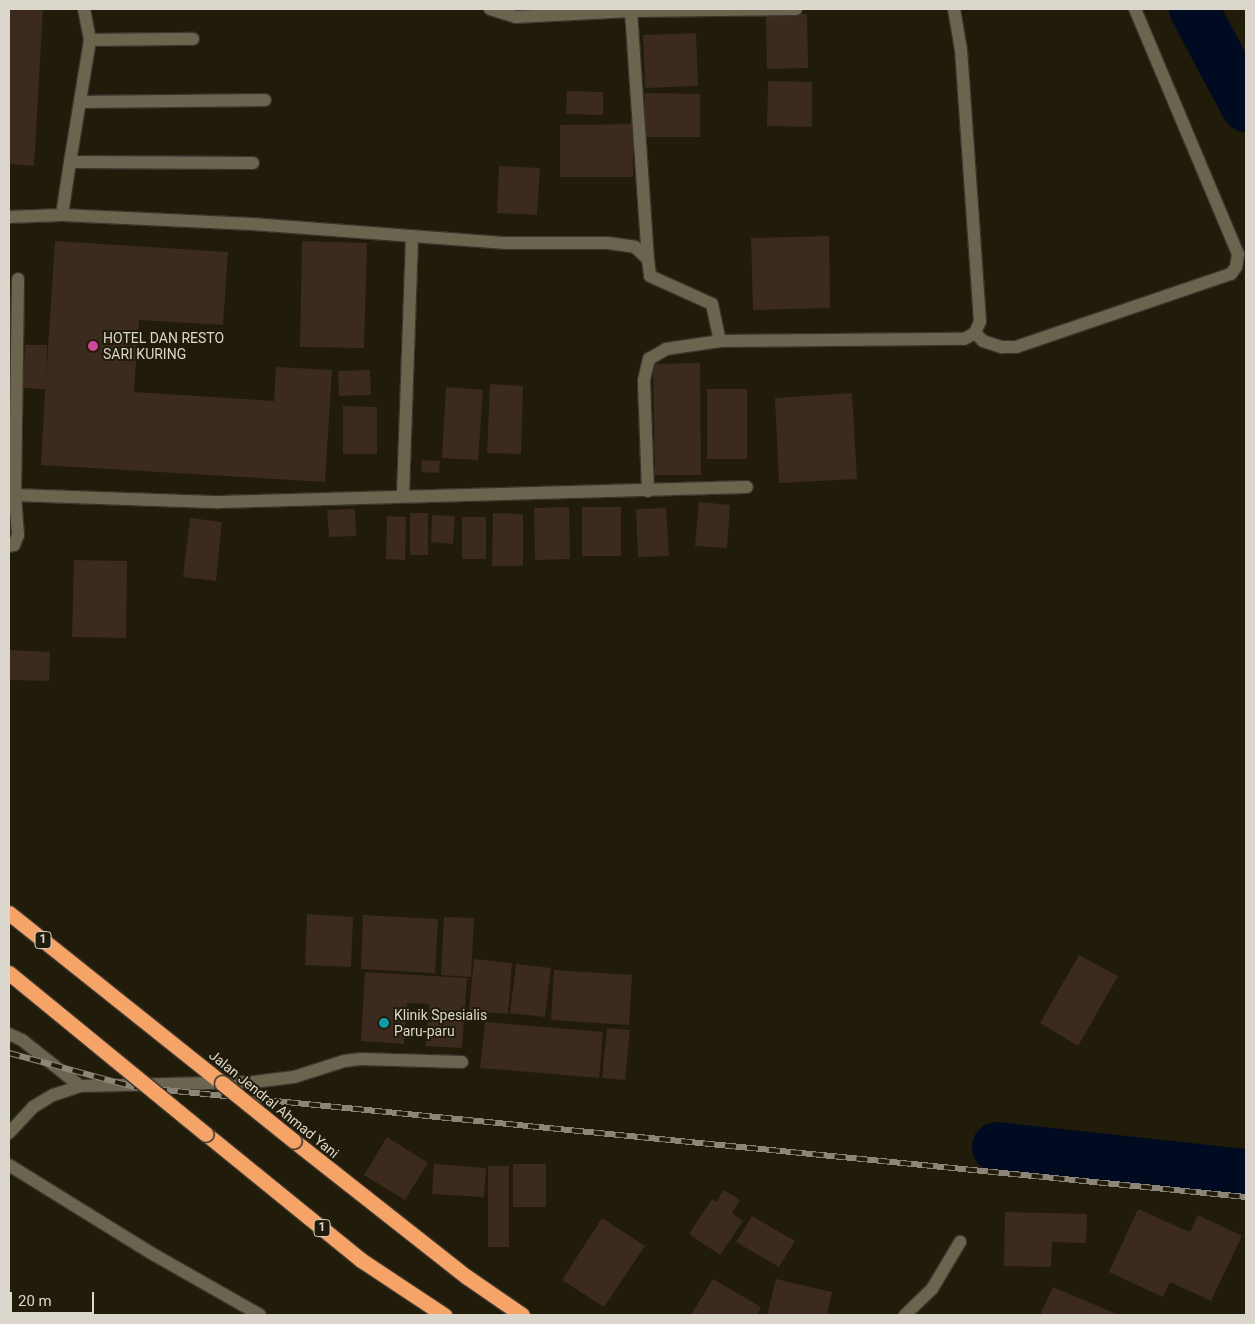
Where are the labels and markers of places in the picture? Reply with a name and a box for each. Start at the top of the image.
place label: HOTEL DAN RESTO SARI KURING [103,330,224,362]
marker: HOTEL DAN RESTO SARI KURING [87,340,99,352]
place label: Klinik Spesialis Paru-paru [394,1007,487,1040]
marker: Klinik Spesialis Paru-paru [378,1017,390,1029]

